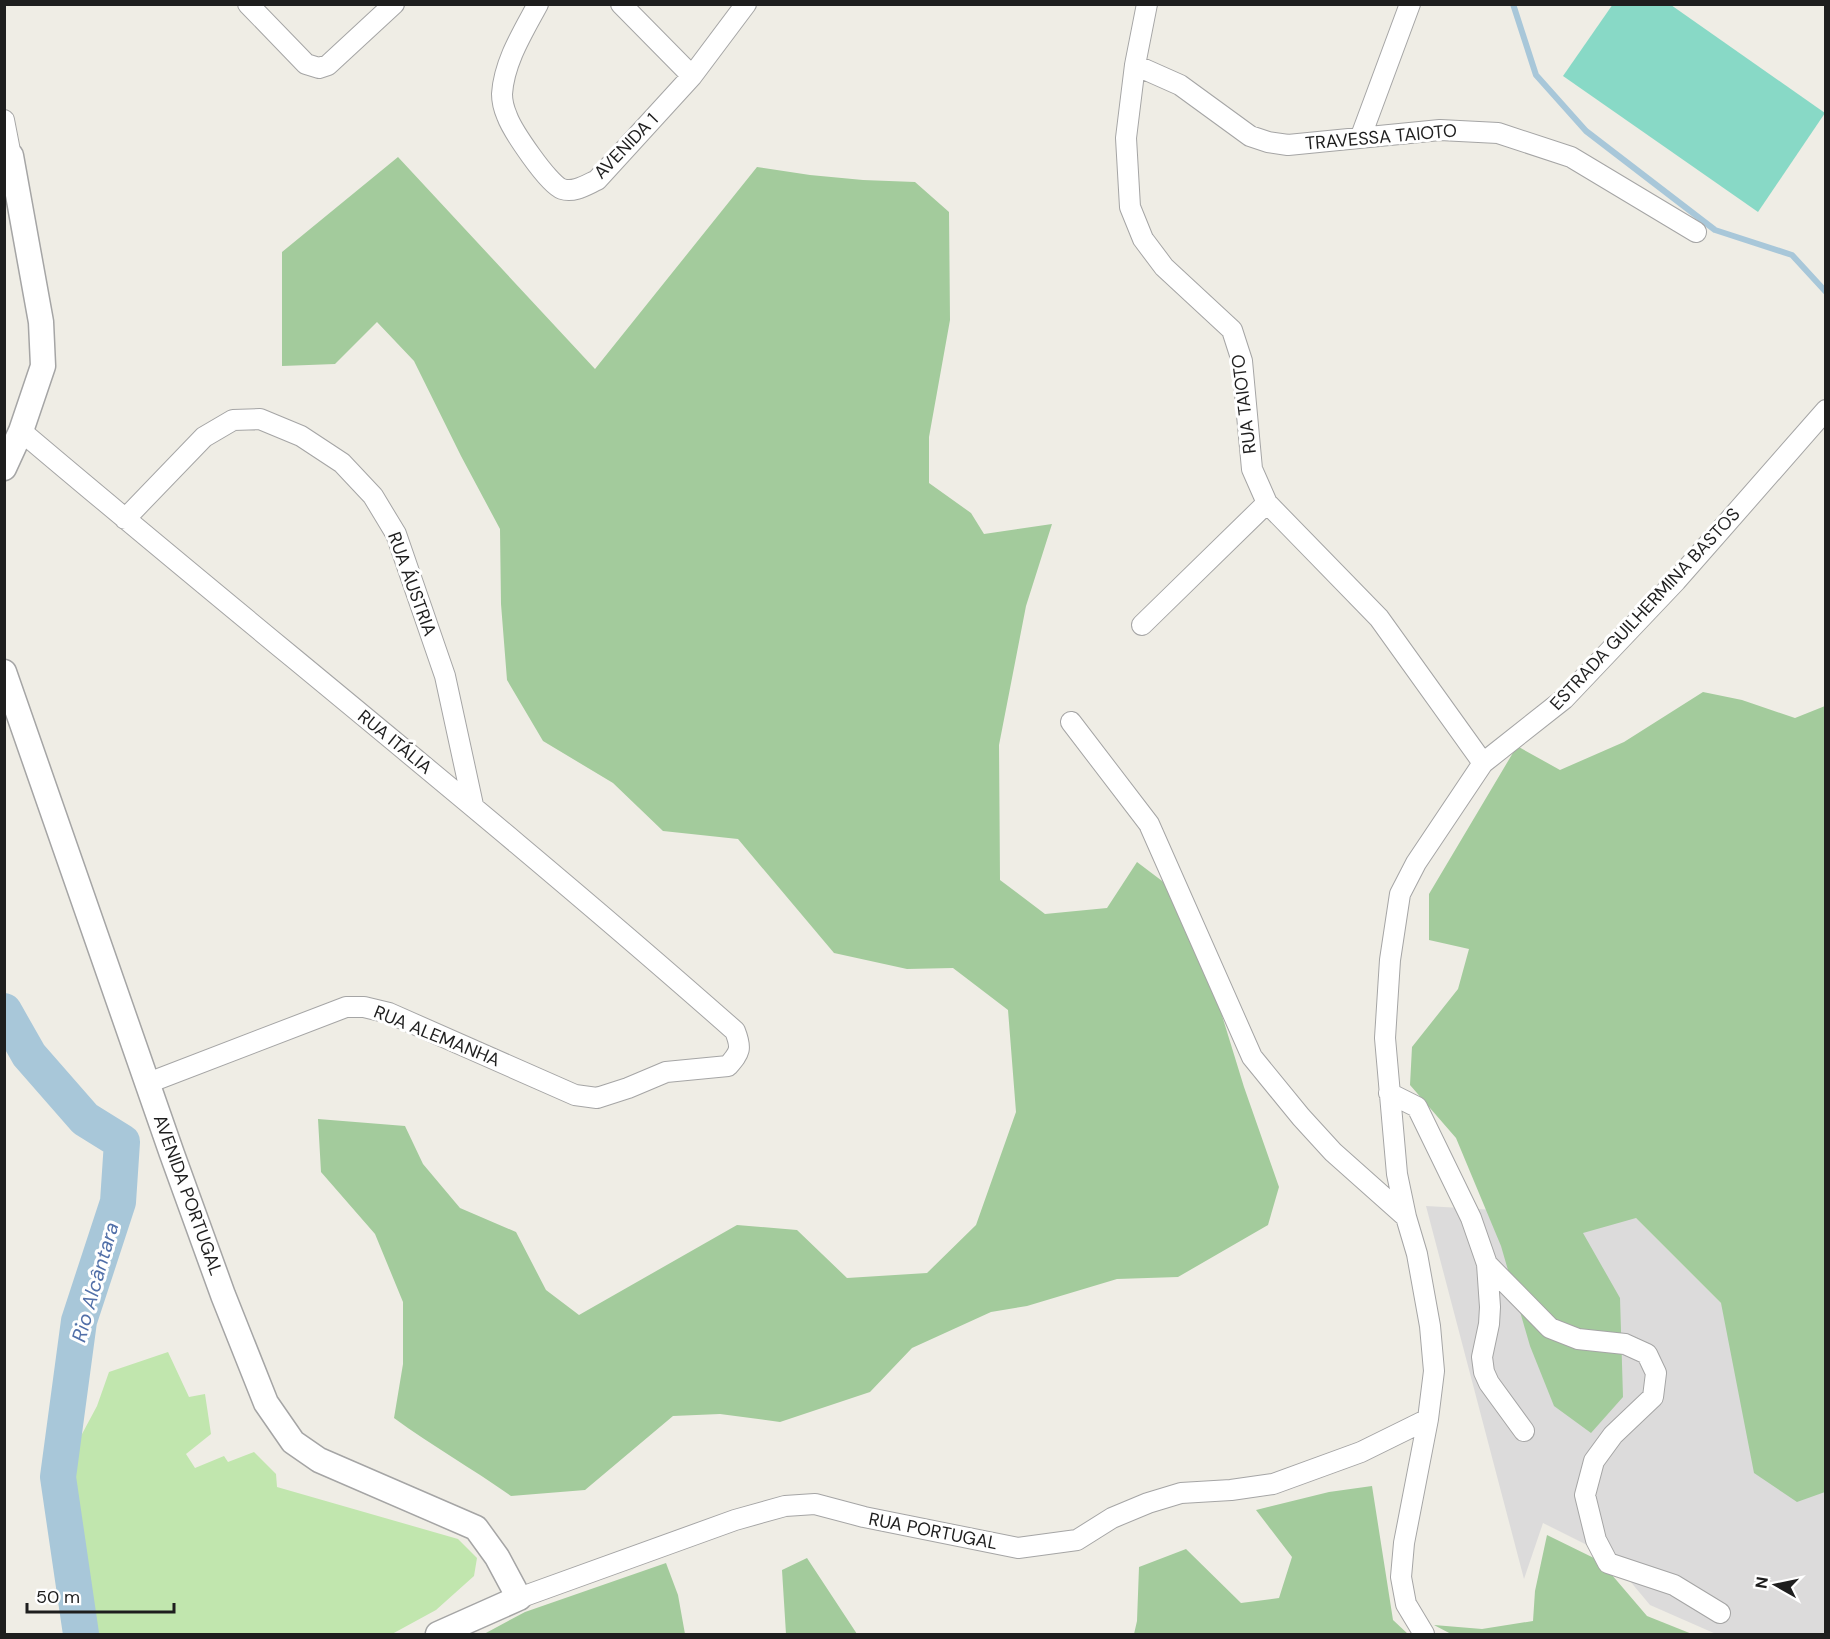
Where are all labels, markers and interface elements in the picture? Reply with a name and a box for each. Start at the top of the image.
street label: AVENIDA 1 [589,108,663,184]
street label: TRAVESSA TAIOTO [1304,118,1458,156]
street label: RUA TAIOTO [1226,353,1262,455]
street label: ESTRADA GUILHERMINA BASTOS [1545,503,1745,715]
street label: RUA ÁUSTRIA [382,529,442,639]
street label: RUA ITÁLIA [353,705,437,779]
street label: RUA ALEMANHA [370,1000,504,1072]
street label: AVENIDA PORTUGAL [148,1111,228,1279]
water label: Rio Alcântara [66,1219,124,1345]
street label: RUA PORTUGAL [867,1507,999,1555]
north arrow [1746,1555,1806,1615]
text: N [1750,1575,1773,1590]
scale bar [27,1576,174,1614]
text: 50 m [36,1585,80,1609]

